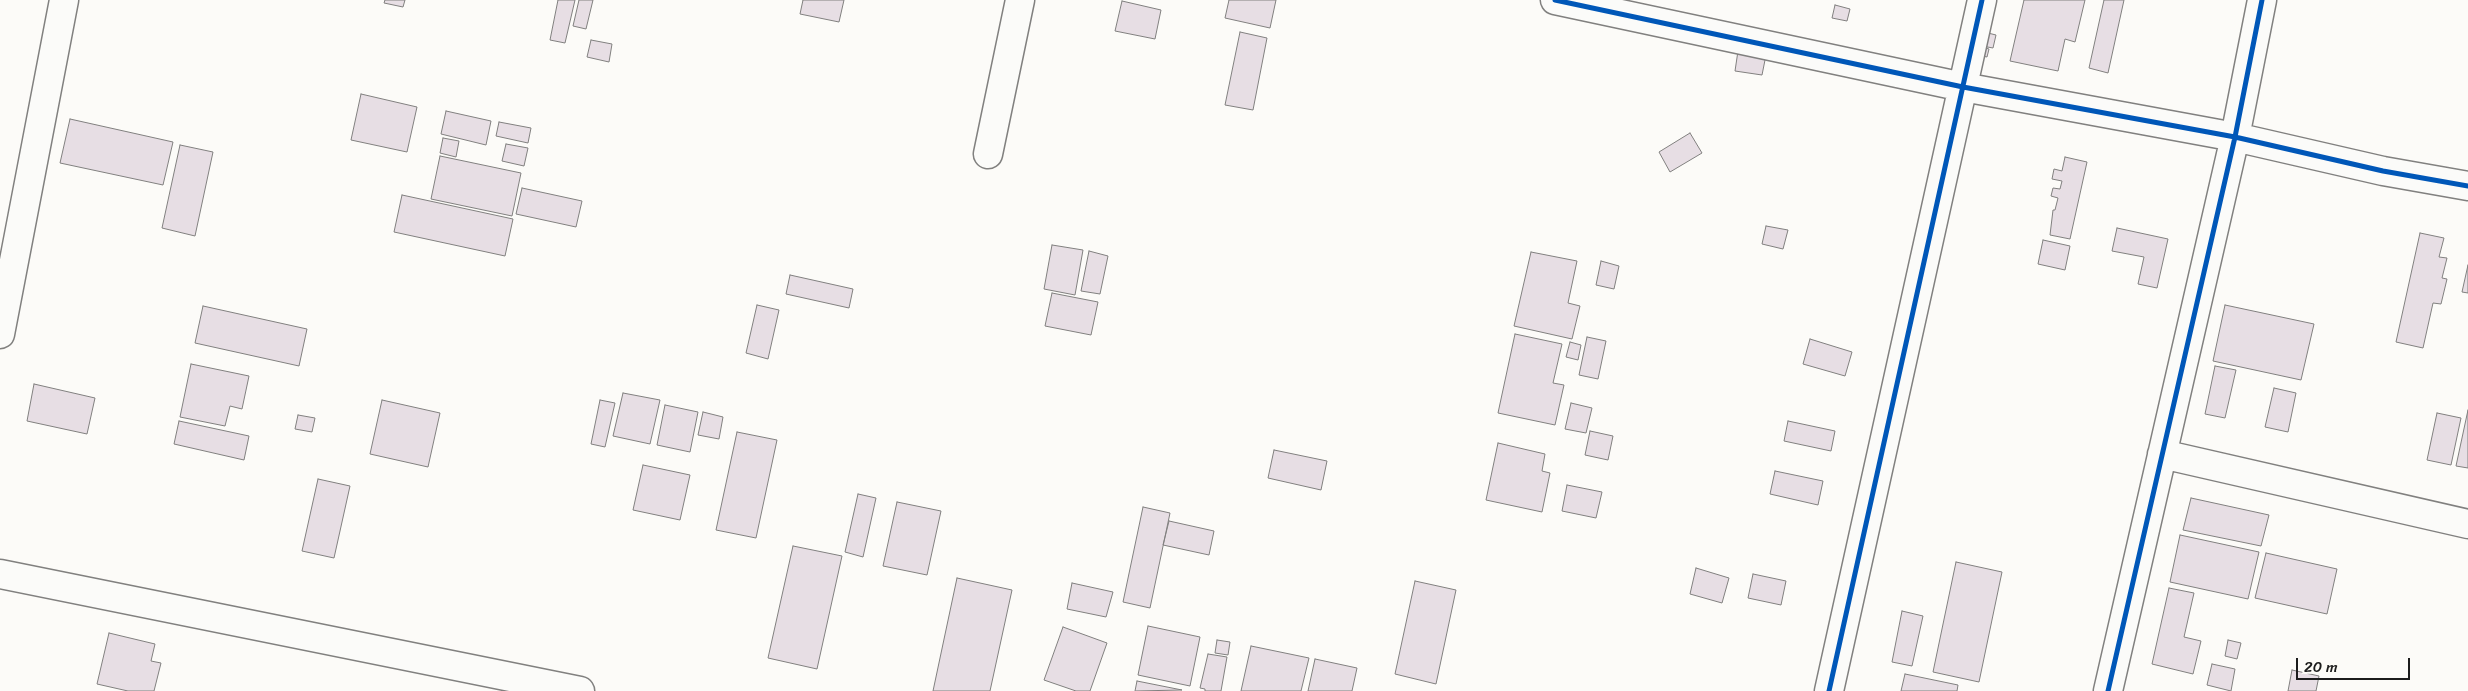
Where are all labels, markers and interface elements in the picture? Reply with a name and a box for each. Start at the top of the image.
scale bar [2298,648,2412,680]
text: 20 m [2304,654,2338,680]

